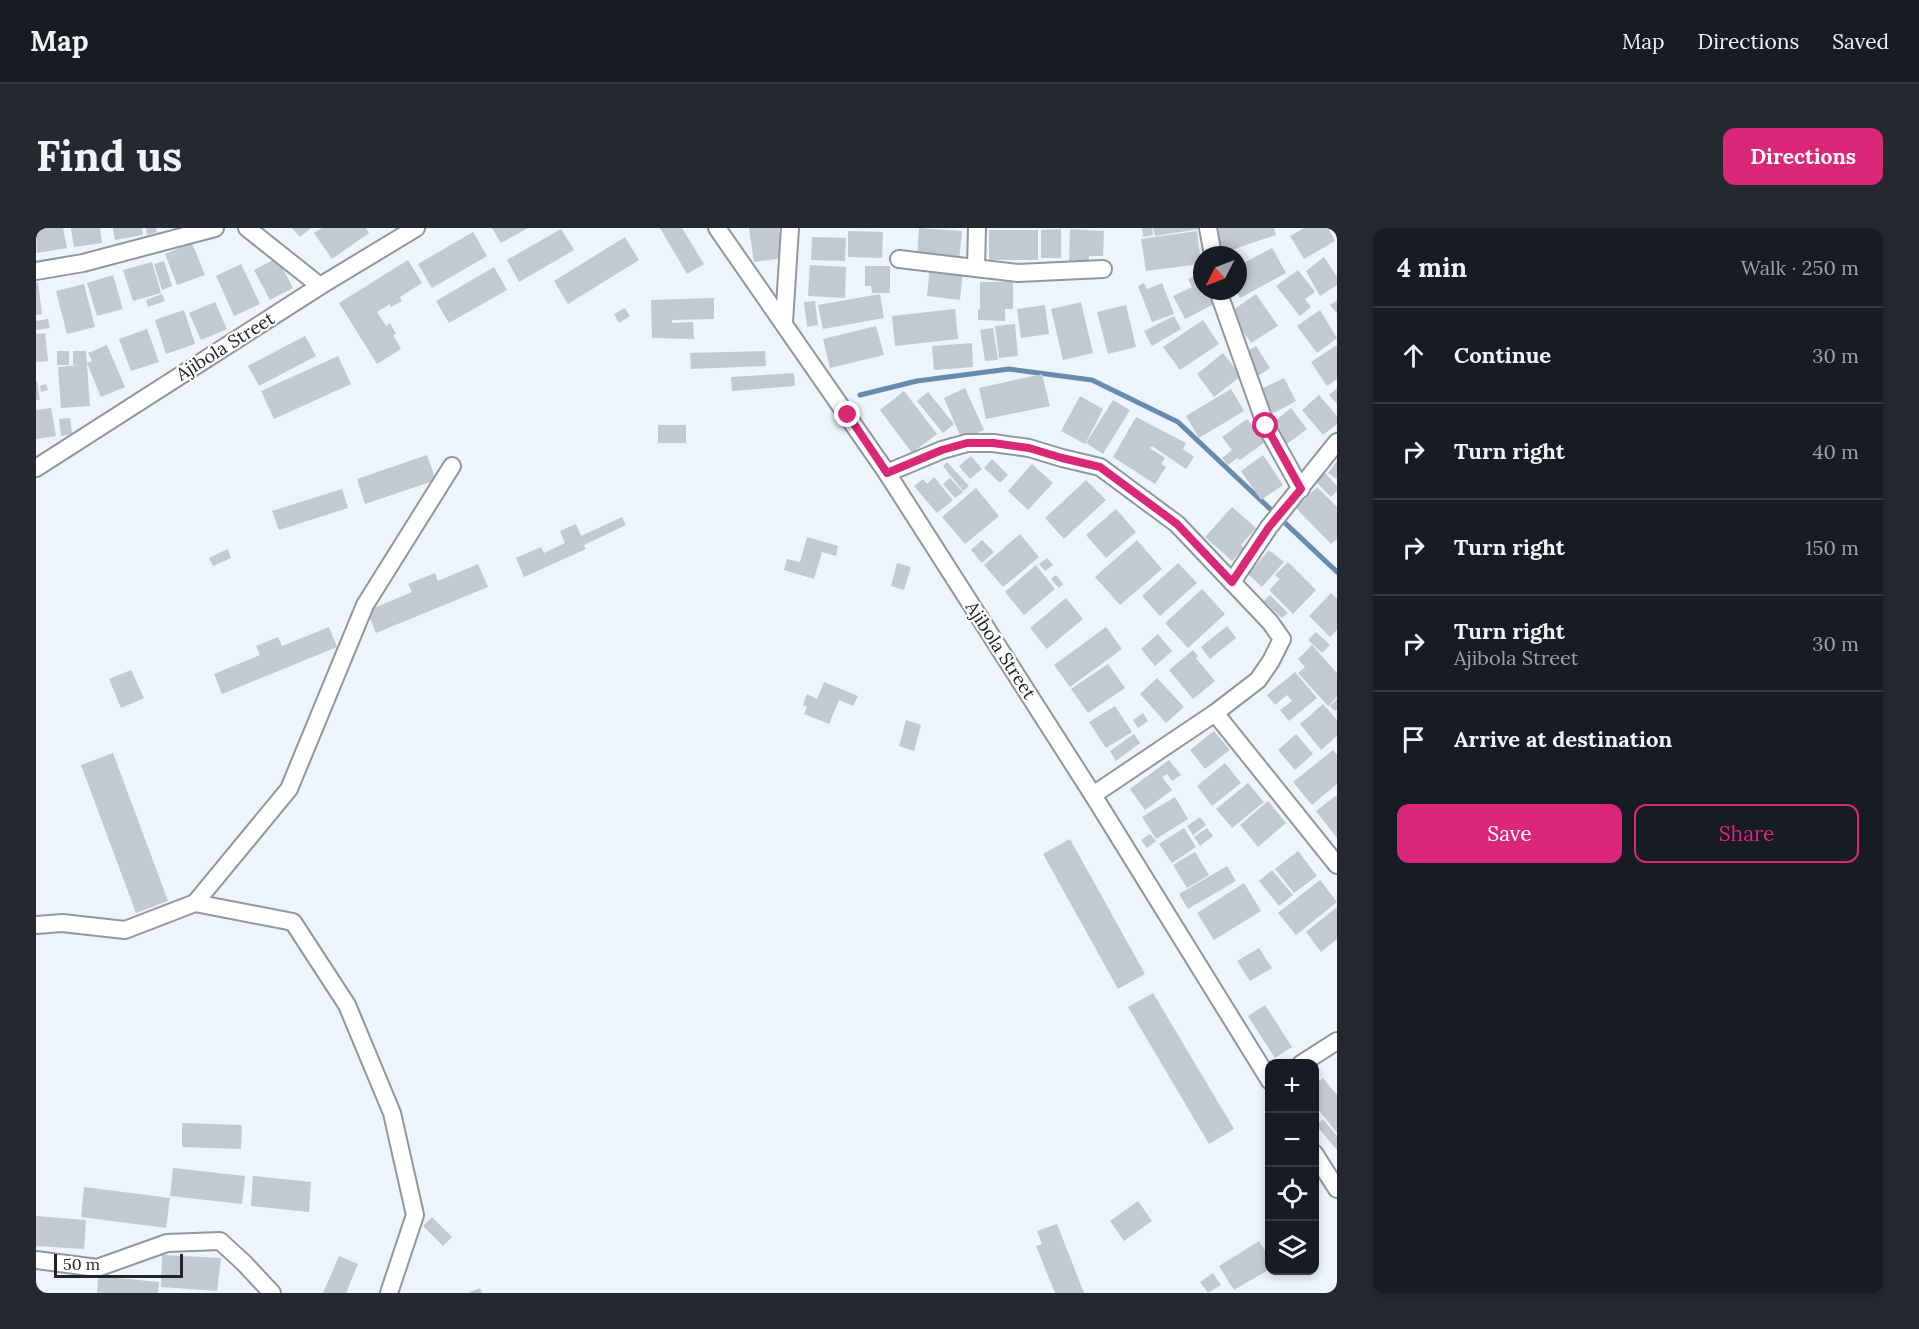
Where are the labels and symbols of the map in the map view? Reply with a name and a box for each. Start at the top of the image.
north arrow [1193,246,1247,300]
street label: Ajibola Street [171,307,279,386]
route end [834,401,860,427]
route start [1252,412,1278,438]
street label: Ajibola Street [960,596,1041,703]
scale bar [54,1251,183,1278]

